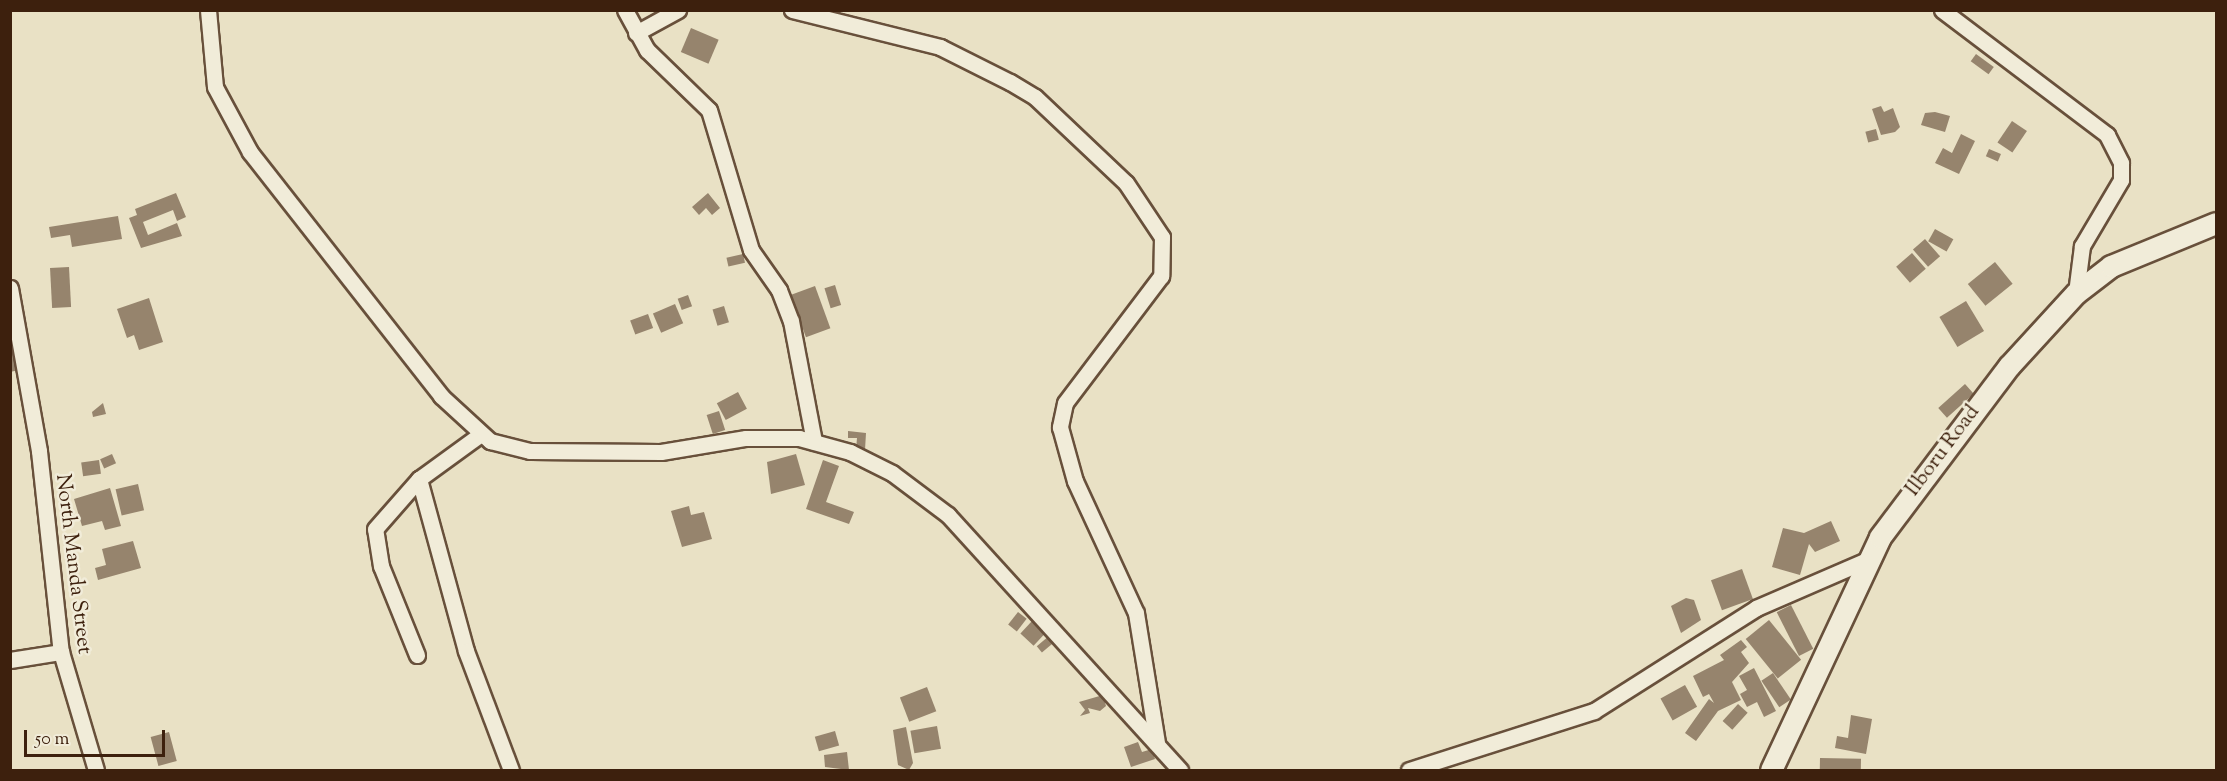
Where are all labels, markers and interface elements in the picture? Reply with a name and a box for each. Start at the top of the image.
street label: Ilboru Road [1901,400,1985,502]
street label: North Manda Street [49,473,97,655]
scale bar [27,718,168,756]
text: 50 m [35,727,69,753]

